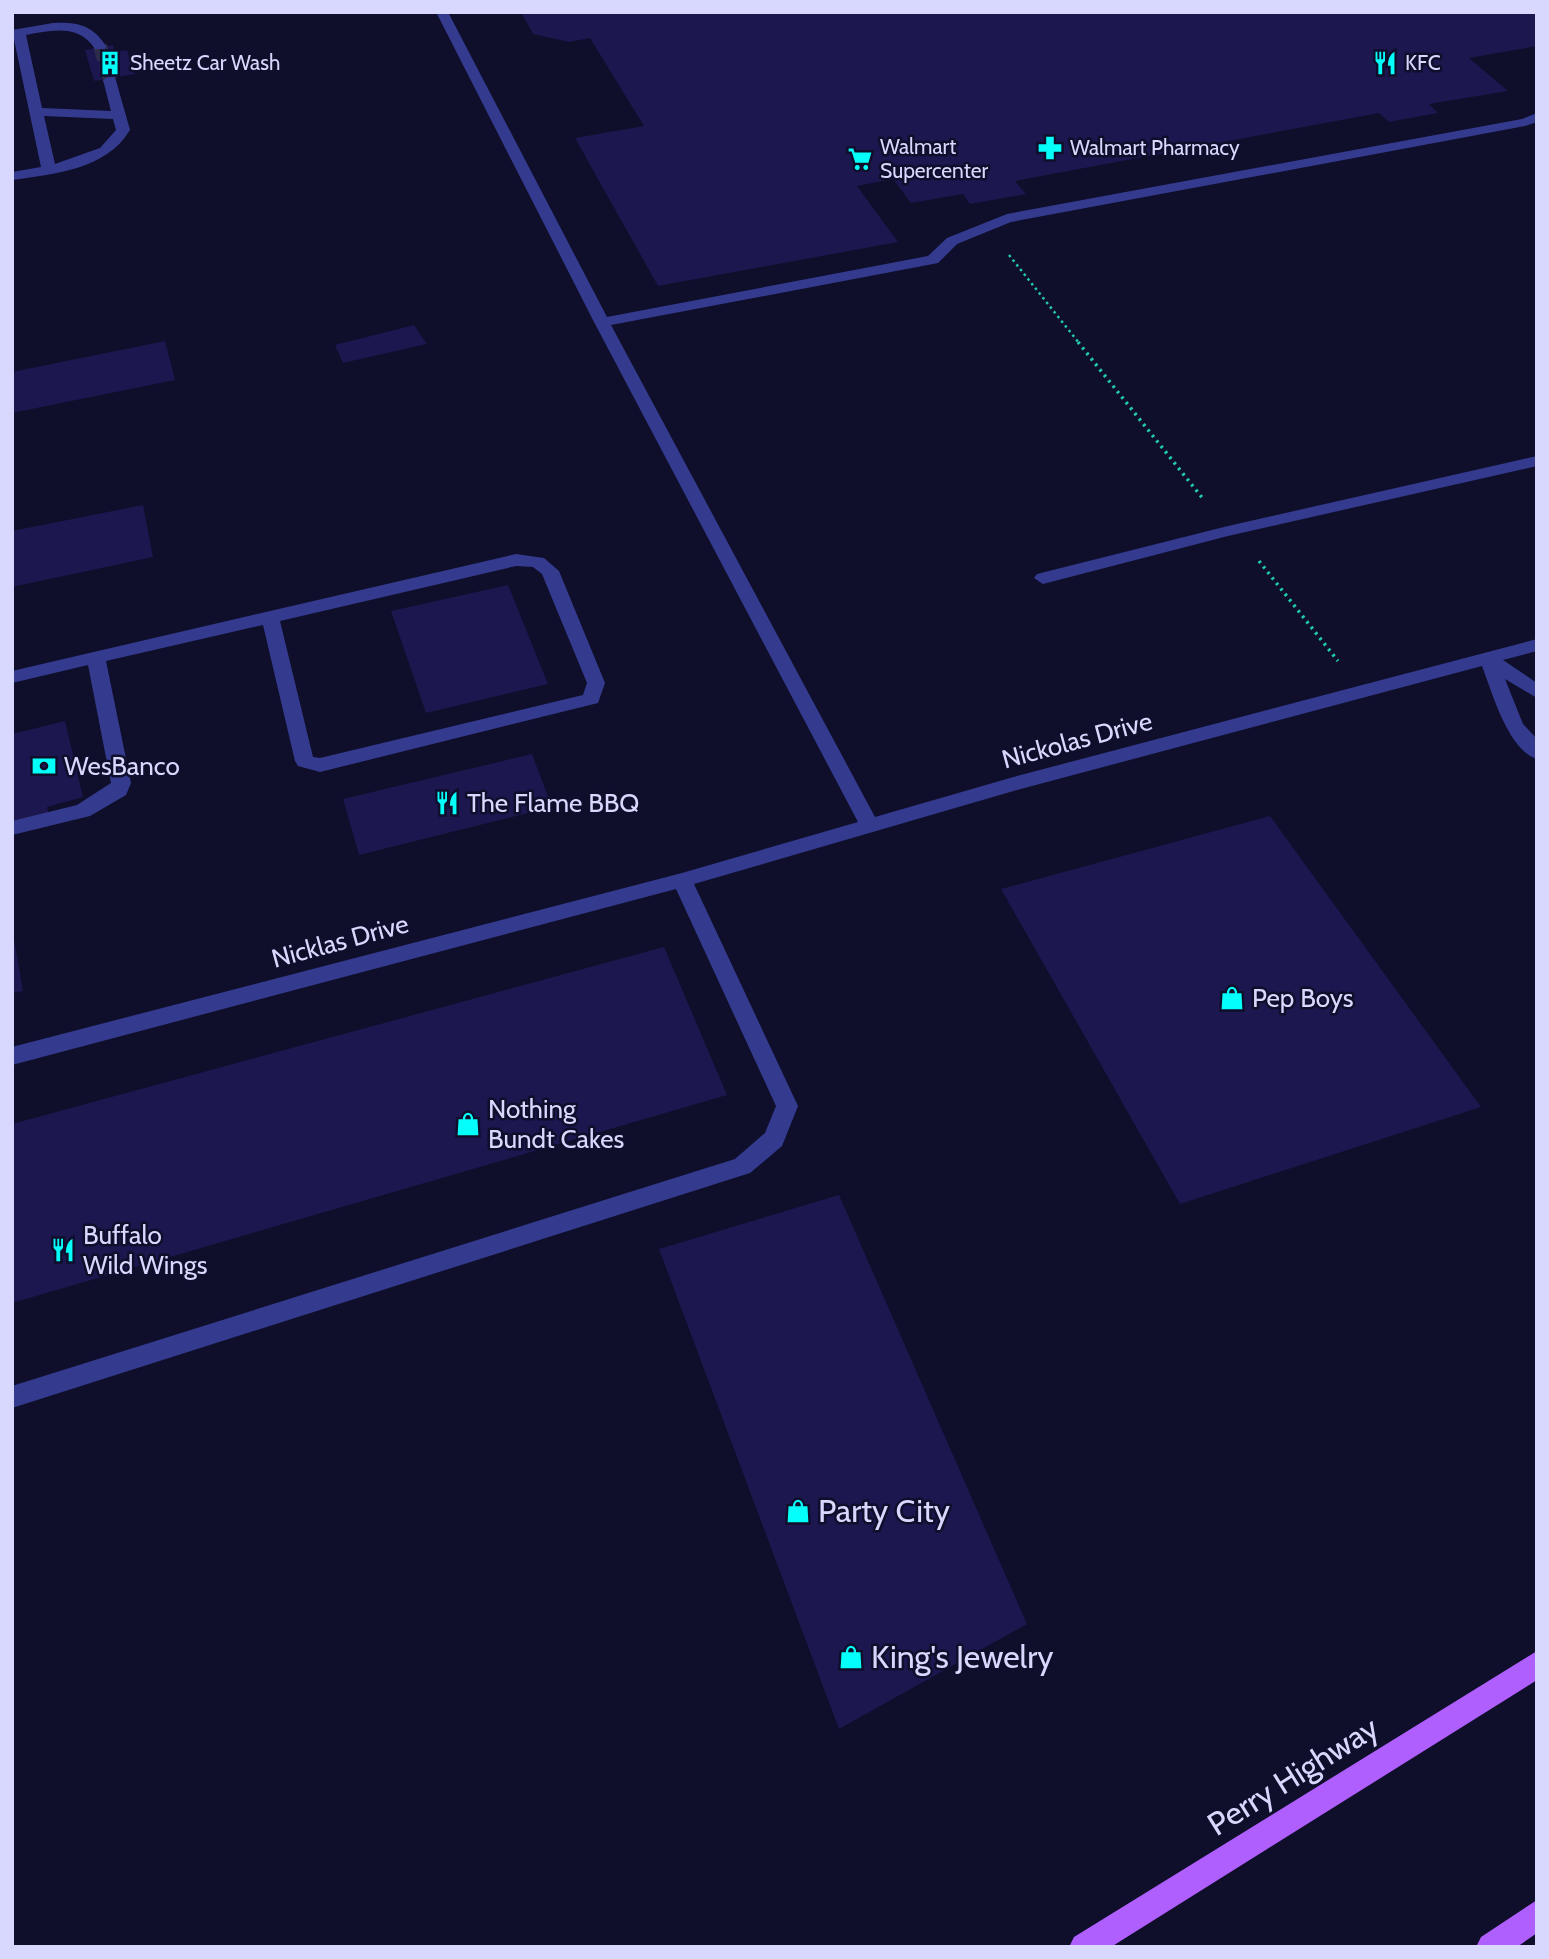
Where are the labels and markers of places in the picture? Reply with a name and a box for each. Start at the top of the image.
building icon: Sheetz Car Wash [96,49,124,77]
restaurant icon: KFC [1371,49,1399,77]
place label: Sheetz Car Wash [130,50,280,75]
place label: KFC [1405,50,1441,75]
place label: Walmart Supercenter [880,134,988,183]
pharmacy icon: Walmart Pharmacy [1036,134,1064,162]
place label: Walmart Pharmacy [1070,135,1240,160]
supermarket icon: Walmart Supercenter [846,145,874,173]
place label: WesBanco [64,750,180,782]
bank icon: WesBanco [30,752,58,780]
place label: The Flame BBQ [467,787,639,819]
restaurant icon: The Flame BBQ [433,789,461,817]
place label: Pep Boys [1252,982,1354,1014]
shop icon: Pep Boys [1218,984,1246,1012]
place label: Nothing Bundt Cakes [488,1093,624,1155]
shop icon: Nothing Bundt Cakes [454,1110,482,1138]
place label: Buffalo Wild Wings [83,1219,208,1281]
restaurant icon: Buffalo Wild Wings [49,1236,77,1264]
place label: Party City [818,1491,950,1530]
shop icon: Party City [784,1497,812,1525]
place label: King's Jewelry [871,1637,1053,1676]
shop icon: King's Jewelry [837,1643,865,1671]

